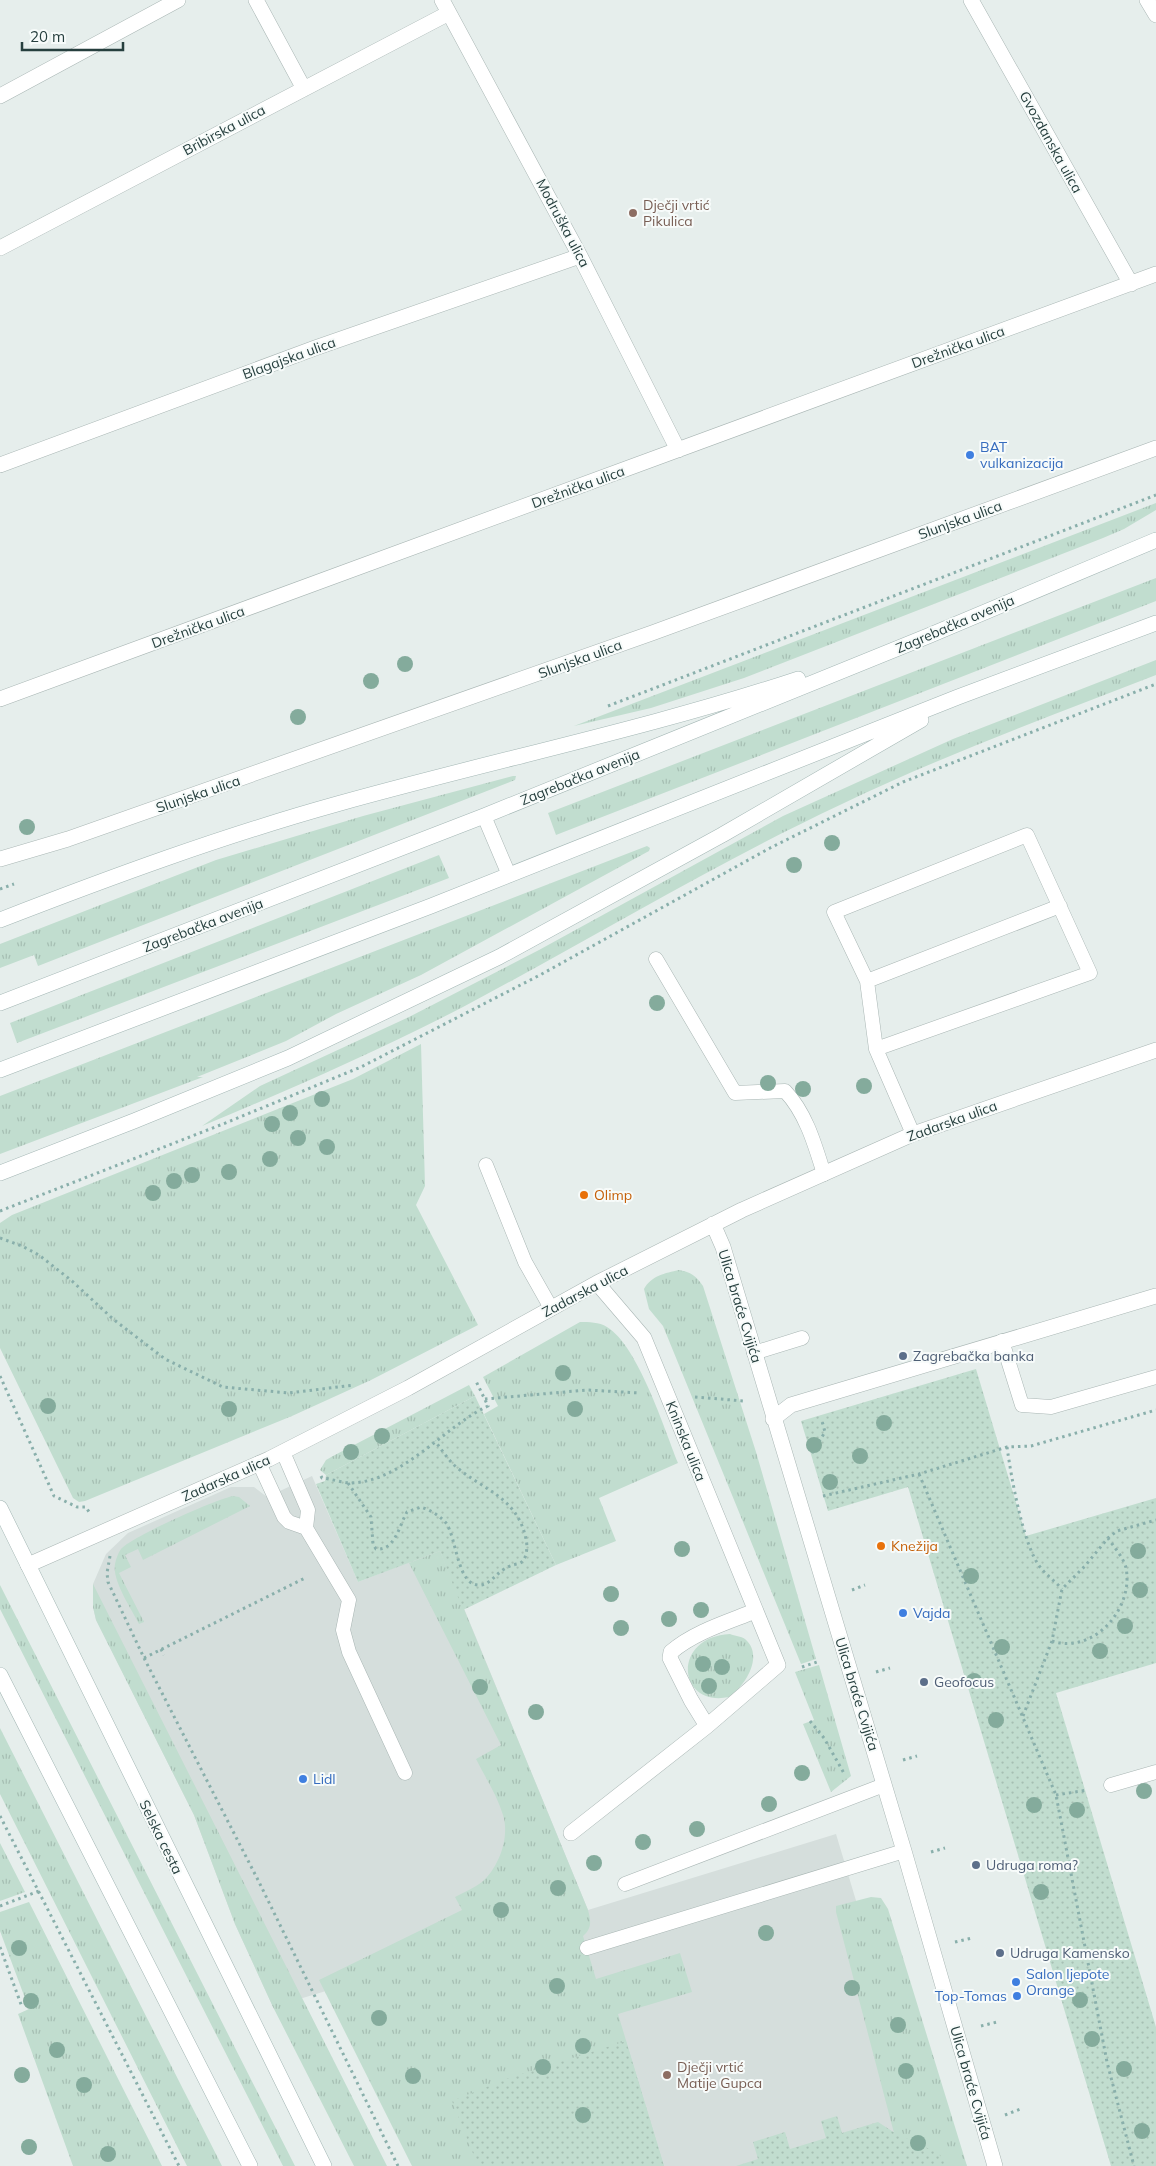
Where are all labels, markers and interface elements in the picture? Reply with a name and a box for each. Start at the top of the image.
scale bar [22,20,124,52]
text: 20 m [30,27,65,46]
street label: Gvozdanska ulica [1016,88,1086,196]
street label: Bribirska ulica [180,101,268,159]
street label: Modruška ulica [532,176,594,270]
place label: Dječji vrtić Pikulica [643,196,710,230]
marker: Dječji vrtić Pikulica [627,207,639,219]
street label: Drežnička ulica [909,322,1007,372]
street label: Blagajska ulica [240,333,338,383]
place label: BAT vulkanizacija [980,438,1064,472]
marker: BAT vulkanizacija [964,449,976,461]
street label: Drežnička ulica [529,462,627,512]
street label: Slunjska ulica [916,497,1004,543]
street label: Zagrebačka avenija [893,591,1017,657]
street label: Drežnička ulica [149,602,247,652]
street label: Slunjska ulica [536,636,624,682]
street label: Zagrebačka avenija [518,745,642,809]
street label: Slunjska ulica [154,771,242,817]
street label: Zagrebačka avenija [140,894,266,956]
street label: Zadarska ulica [904,1096,1000,1146]
place label: Olimp [594,1186,632,1204]
marker: Olimp [578,1189,590,1201]
street label: Ulica braće Cvijića [714,1247,766,1365]
street label: Zadarska ulica [539,1261,631,1321]
place label: Zagrebačka banka [913,1347,1034,1365]
marker: Zagrebačka banka [897,1350,909,1362]
street label: Kninska ulica [662,1398,710,1484]
street label: Zadarska ulica [179,1451,273,1505]
place label: Knežija [891,1537,938,1555]
marker: Knežija [875,1540,887,1552]
place label: Vajda [913,1604,951,1622]
marker: Vajda [897,1607,909,1619]
street label: Ulica braće Cvijića [831,1635,883,1753]
place label: Geofocus [934,1673,994,1691]
marker: Geofocus [918,1676,930,1688]
place label: Lidl [313,1770,336,1788]
marker: Lidl [297,1773,309,1785]
street label: Selska cesta [135,1797,187,1877]
place label: Udruga roma? [986,1856,1078,1874]
marker: Udruga roma? [970,1859,982,1871]
place label: Udruga Kamensko [1010,1944,1130,1962]
marker: Udruga Kamensko [994,1947,1006,1959]
place label: Salon ljepote Orange [1026,1965,1109,1999]
marker: Salon ljepote Orange [1010,1976,1022,1988]
place label: Top-Tomas [935,1987,1007,2005]
marker: Top-Tomas [1011,1990,1023,2002]
street label: Ulica braće Cvijića [946,2024,996,2142]
place label: Dječji vrtić Matije Gupca [677,2058,762,2092]
marker: Dječji vrtić Matije Gupca [661,2069,673,2081]

